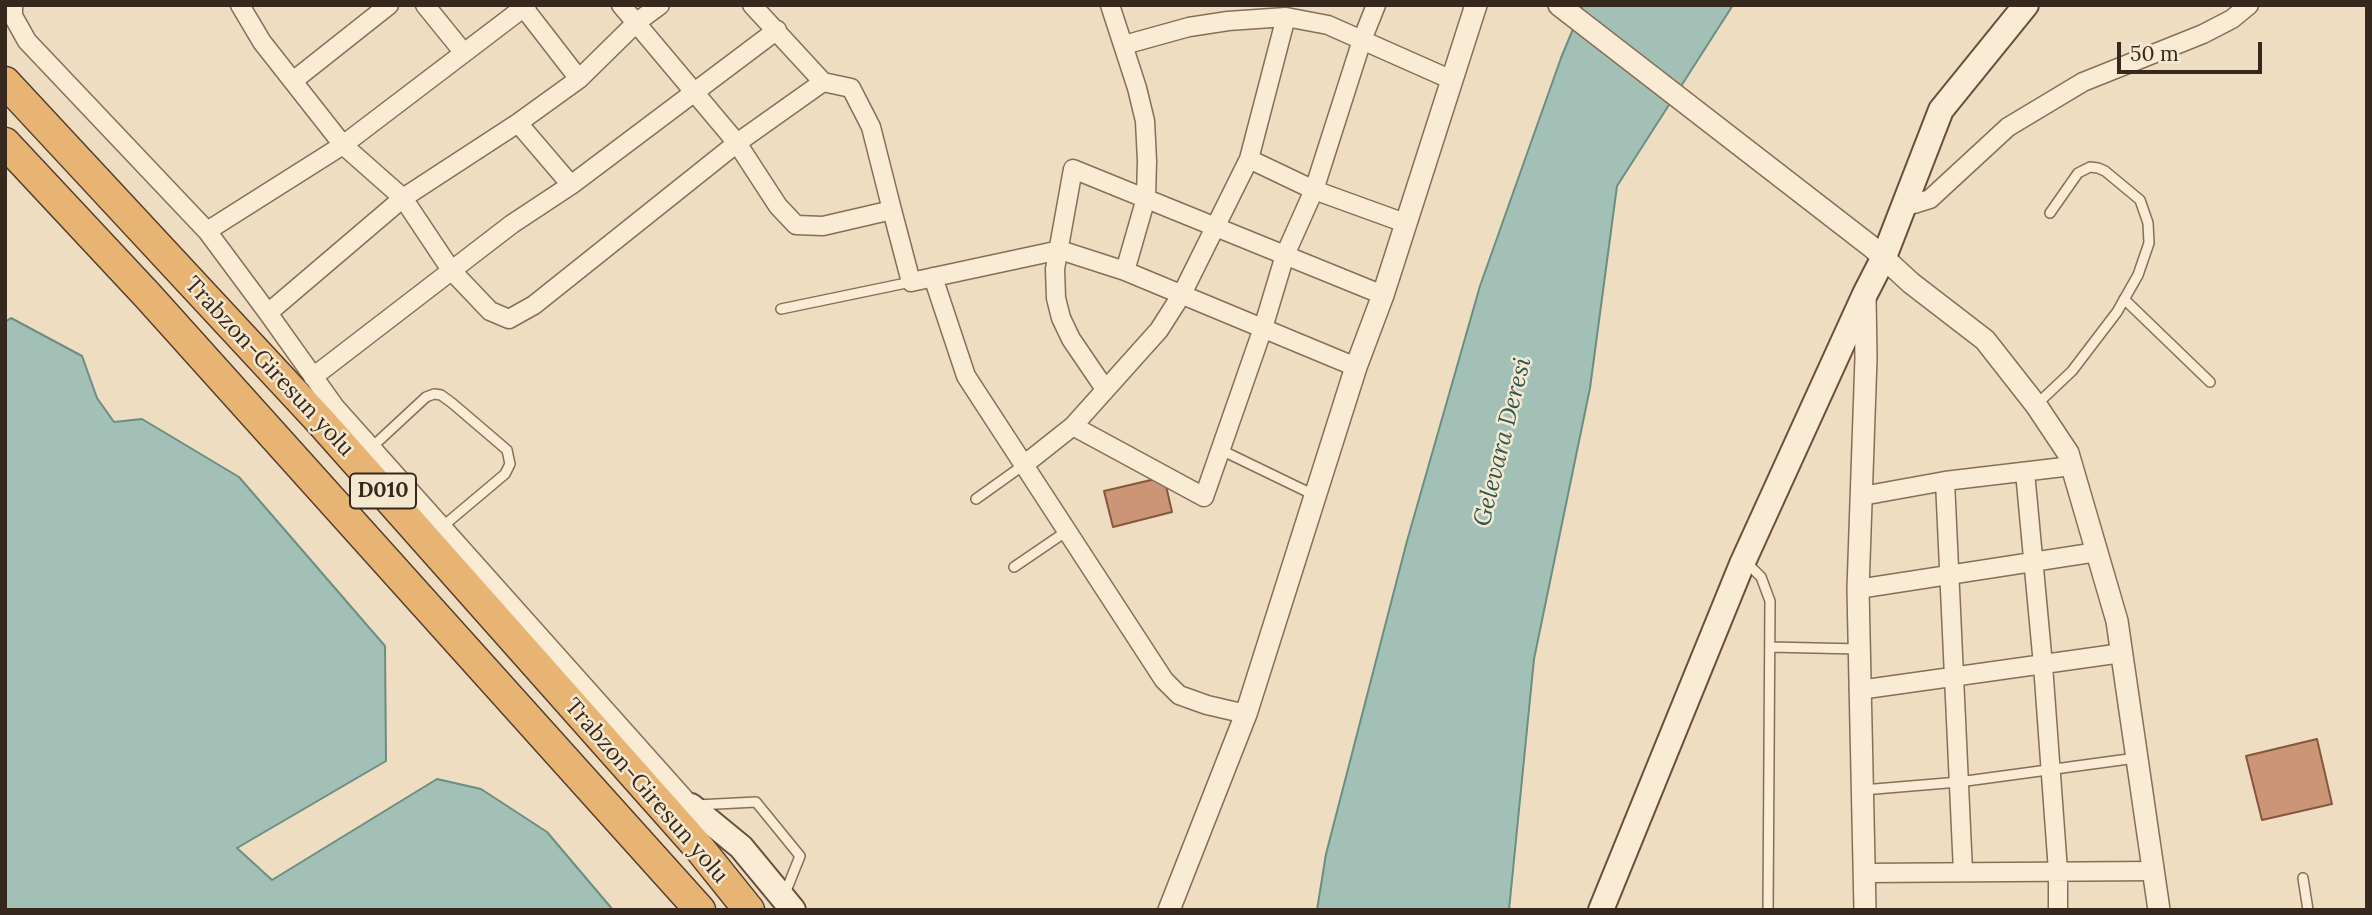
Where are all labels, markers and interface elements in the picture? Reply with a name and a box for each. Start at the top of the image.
scale bar [2120,28,2265,72]
text: 50 m [2130,40,2179,67]
street label: Trabzon-Giresun yolu [179,271,359,463]
water label: Gelevara Deresi [1468,355,1538,529]
road number: D010 [350,474,416,508]
street label: Trabzon-Giresun yolu [558,693,734,889]

